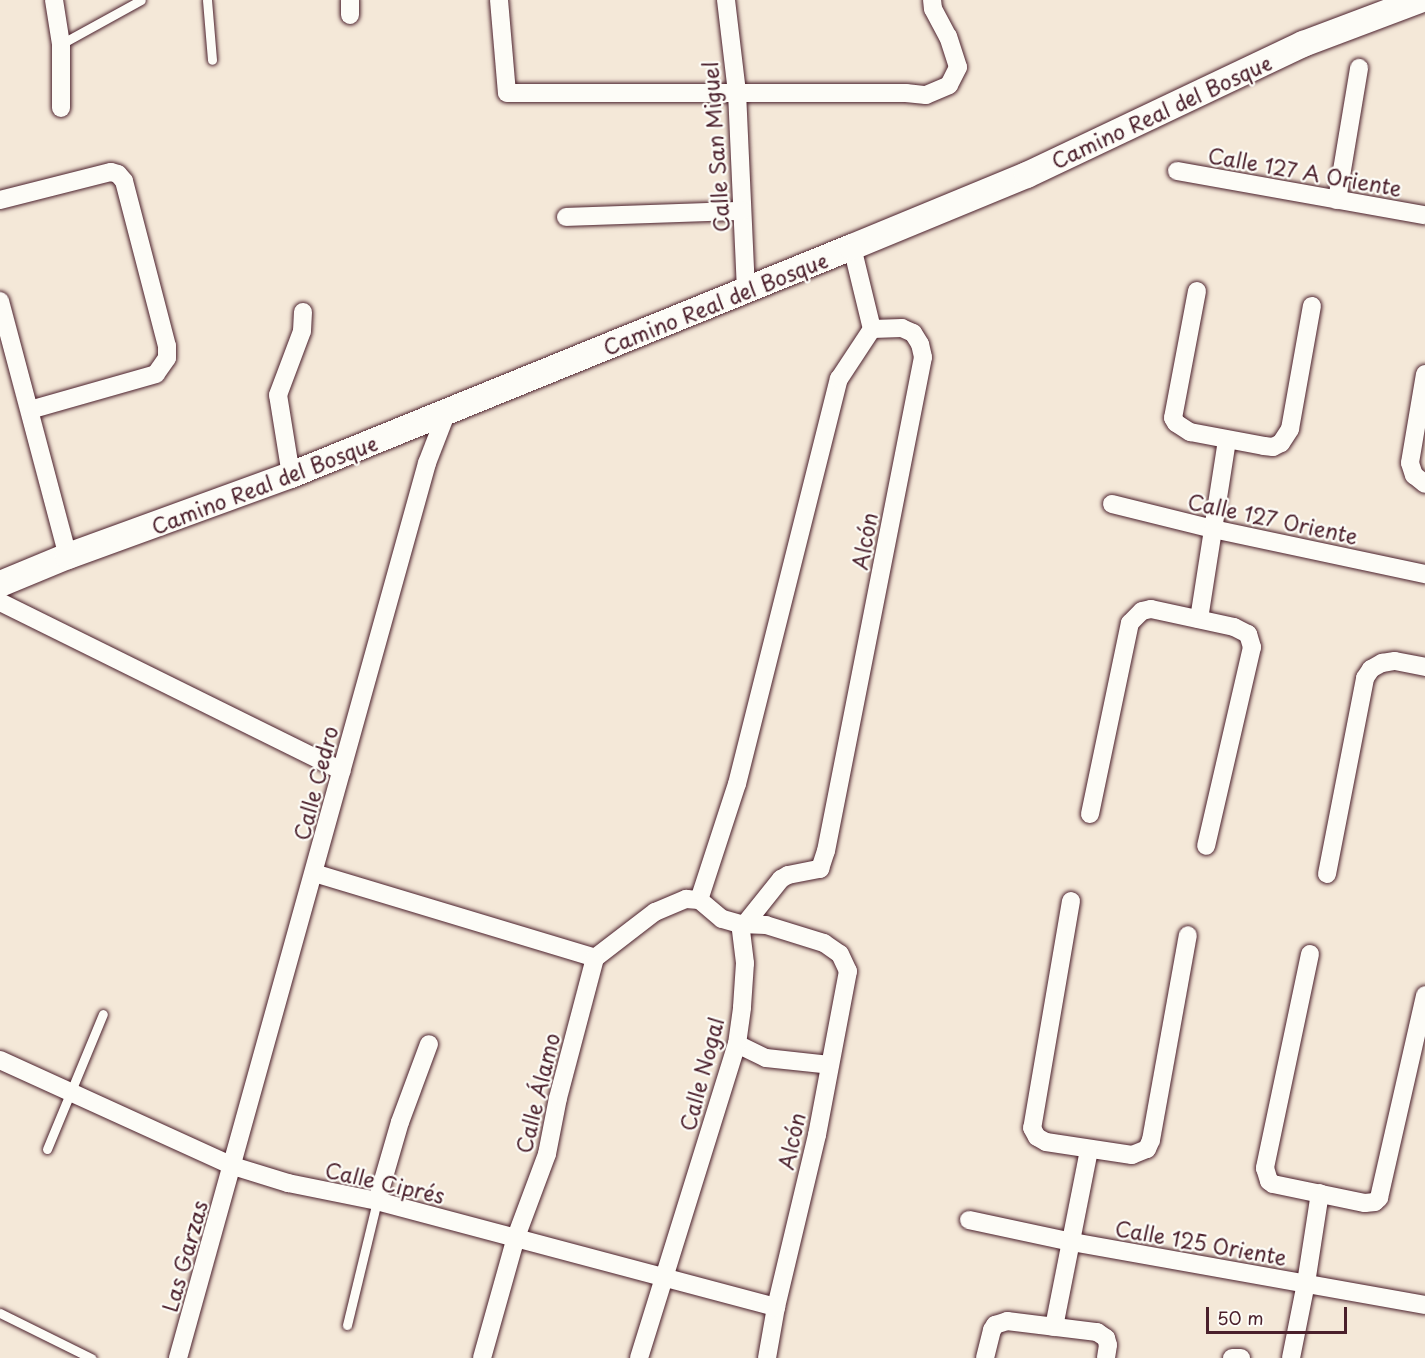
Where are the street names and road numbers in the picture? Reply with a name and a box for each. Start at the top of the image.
street label: Camino Real del Bosque [1046,48,1276,174]
street label: Calle San Miguel [696,61,734,233]
street label: Calle 127 A Oriente [1205,141,1405,201]
street label: Camino Real del Bosque [598,246,832,360]
street label: Camino Real del Bosque [147,429,381,539]
street label: Calle 127 Oriente [1185,487,1361,549]
street label: Alcón [846,510,882,572]
street label: Calle Cedro [288,723,342,843]
street label: Calle Nogal [674,1014,728,1134]
street label: Calle Álamo [510,1030,564,1156]
street label: Alcón [772,1110,810,1172]
street label: Calle Ciprés [322,1156,448,1208]
street label: Las Garzas [156,1198,212,1314]
street label: Calle 125 Oriente [1112,1214,1290,1270]

